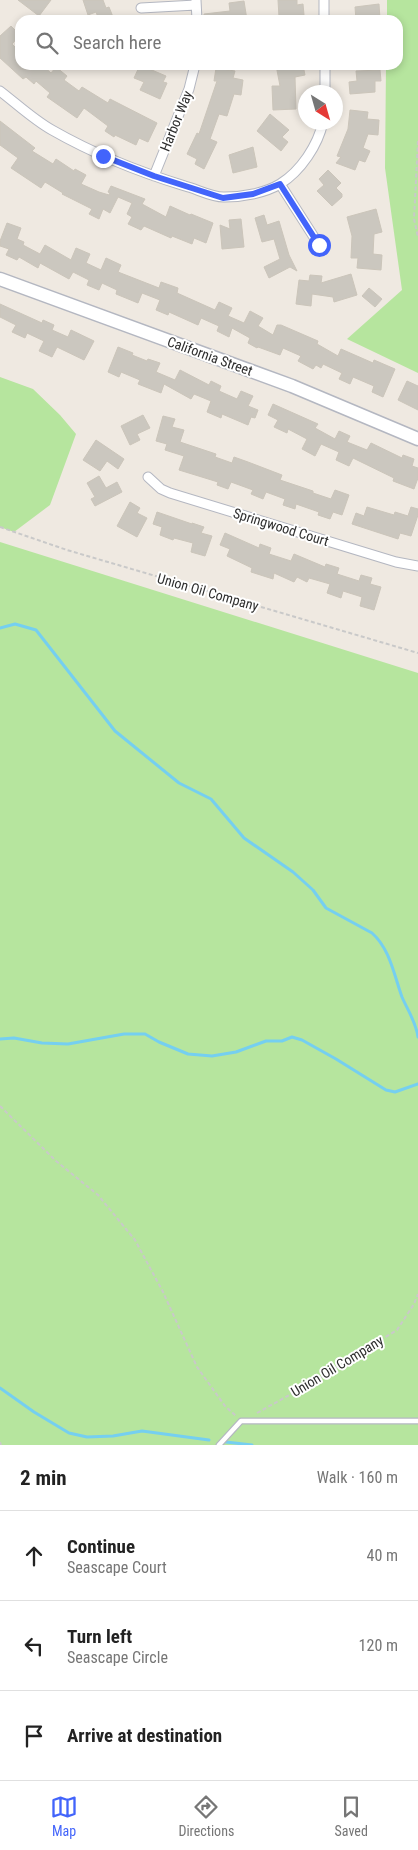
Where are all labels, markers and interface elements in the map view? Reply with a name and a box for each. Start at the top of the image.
search box [15,15,403,70]
icon: search [33,29,61,57]
text: Search here [73,31,161,54]
north arrow [298,85,343,130]
street label: Harbor Way [157,88,195,154]
route end [92,145,115,168]
route start [308,234,331,257]
street label: California Street [165,333,255,379]
street label: Springwood Court [231,505,331,549]
street label: Union Oil Company [155,570,261,614]
street label: Union Oil Company [288,1332,386,1400]
text: 2 min [20,1466,67,1490]
text: Walk · 160 m [317,1468,398,1487]
text: Continue [67,1535,135,1558]
icon: ahead [20,1542,48,1570]
text: 40 m [366,1546,398,1565]
text: Seascape Court [67,1558,167,1577]
text: Turn left [67,1625,132,1648]
icon: left [20,1632,48,1660]
text: 120 m [359,1636,398,1655]
text: Seascape Circle [67,1648,168,1667]
icon: arrive [20,1722,48,1750]
text: Arrive at destination [67,1724,222,1747]
tab: Map [50,1793,78,1839]
tab: Directions [178,1793,234,1839]
tab: Saved [335,1793,368,1839]

